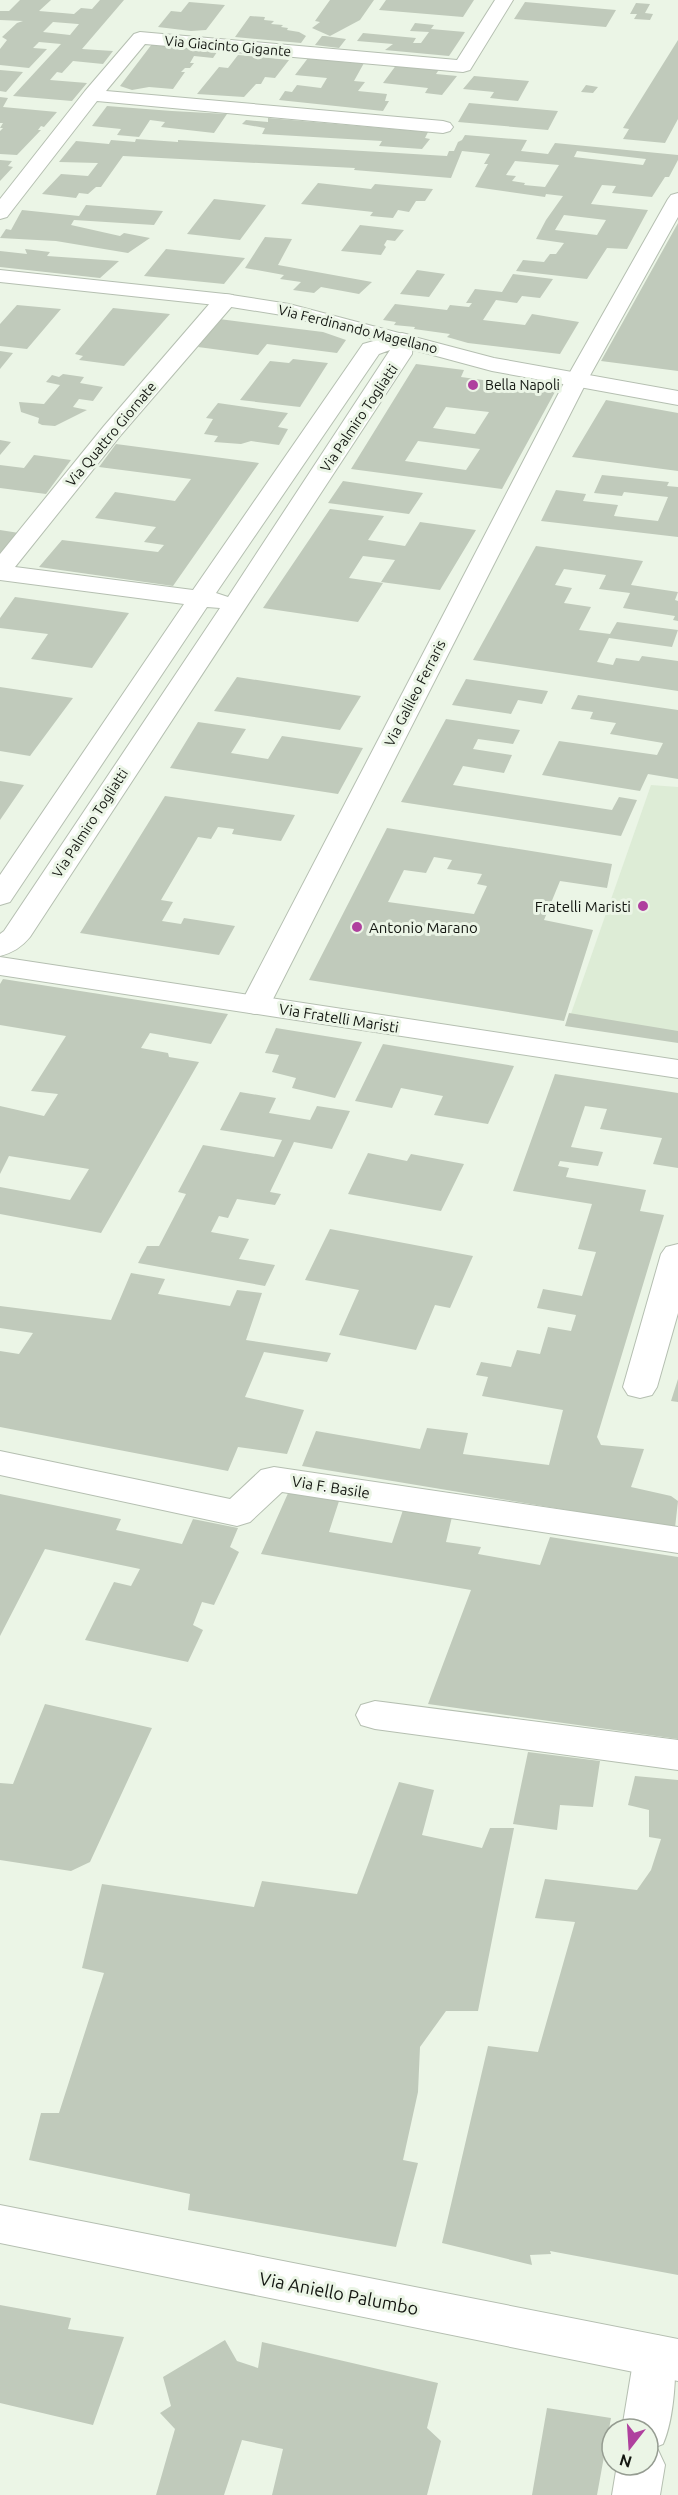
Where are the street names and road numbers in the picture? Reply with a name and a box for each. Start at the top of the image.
street label: Via Giacinto Gigante [164,32,292,60]
street label: Via Ferdinando Magellano [277,301,439,357]
street label: Via Palmiro Togliatti [317,361,401,475]
street label: Via Quattro Giornate [63,379,159,489]
street label: Via Galileo Ferraris [381,637,449,749]
street label: Via Palmiro Togliatti [49,766,131,880]
street label: Via Fratelli Maristi [278,1000,400,1036]
street label: Via F. Basile [291,1472,371,1502]
street label: Via Aniello Palumbo [258,2268,420,2318]

